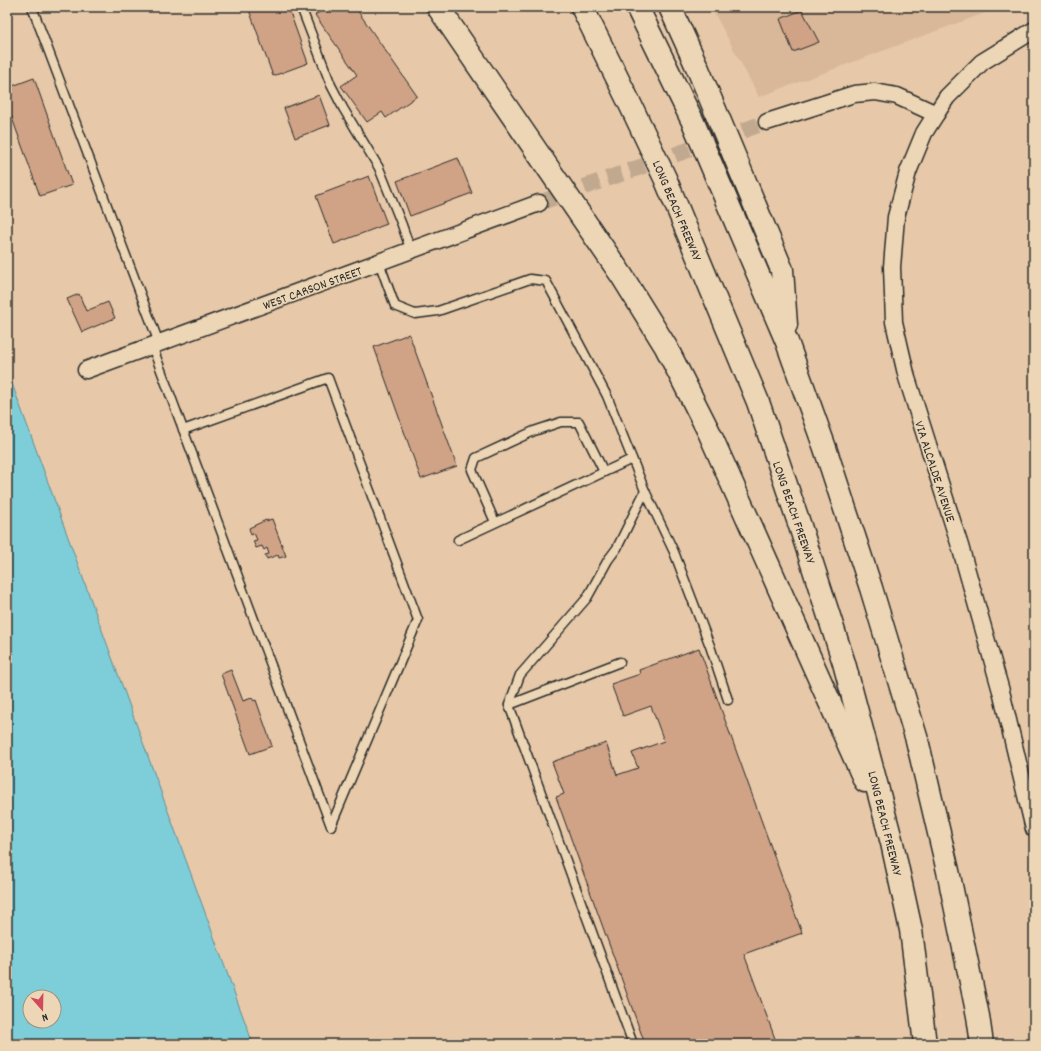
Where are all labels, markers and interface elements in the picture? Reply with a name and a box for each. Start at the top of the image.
street label: LONG BEACH FREEWAY [646,158,706,265]
street label: WEST CARSON STREET [261,263,365,316]
street label: VIA ALCALDE AVENUE [908,419,959,525]
street label: LONG BEACH FREEWAY [766,459,819,568]
street label: LONG BEACH FREEWAY [861,769,906,879]
north arrow [22,989,62,1029]
text: N [39,1008,50,1025]

